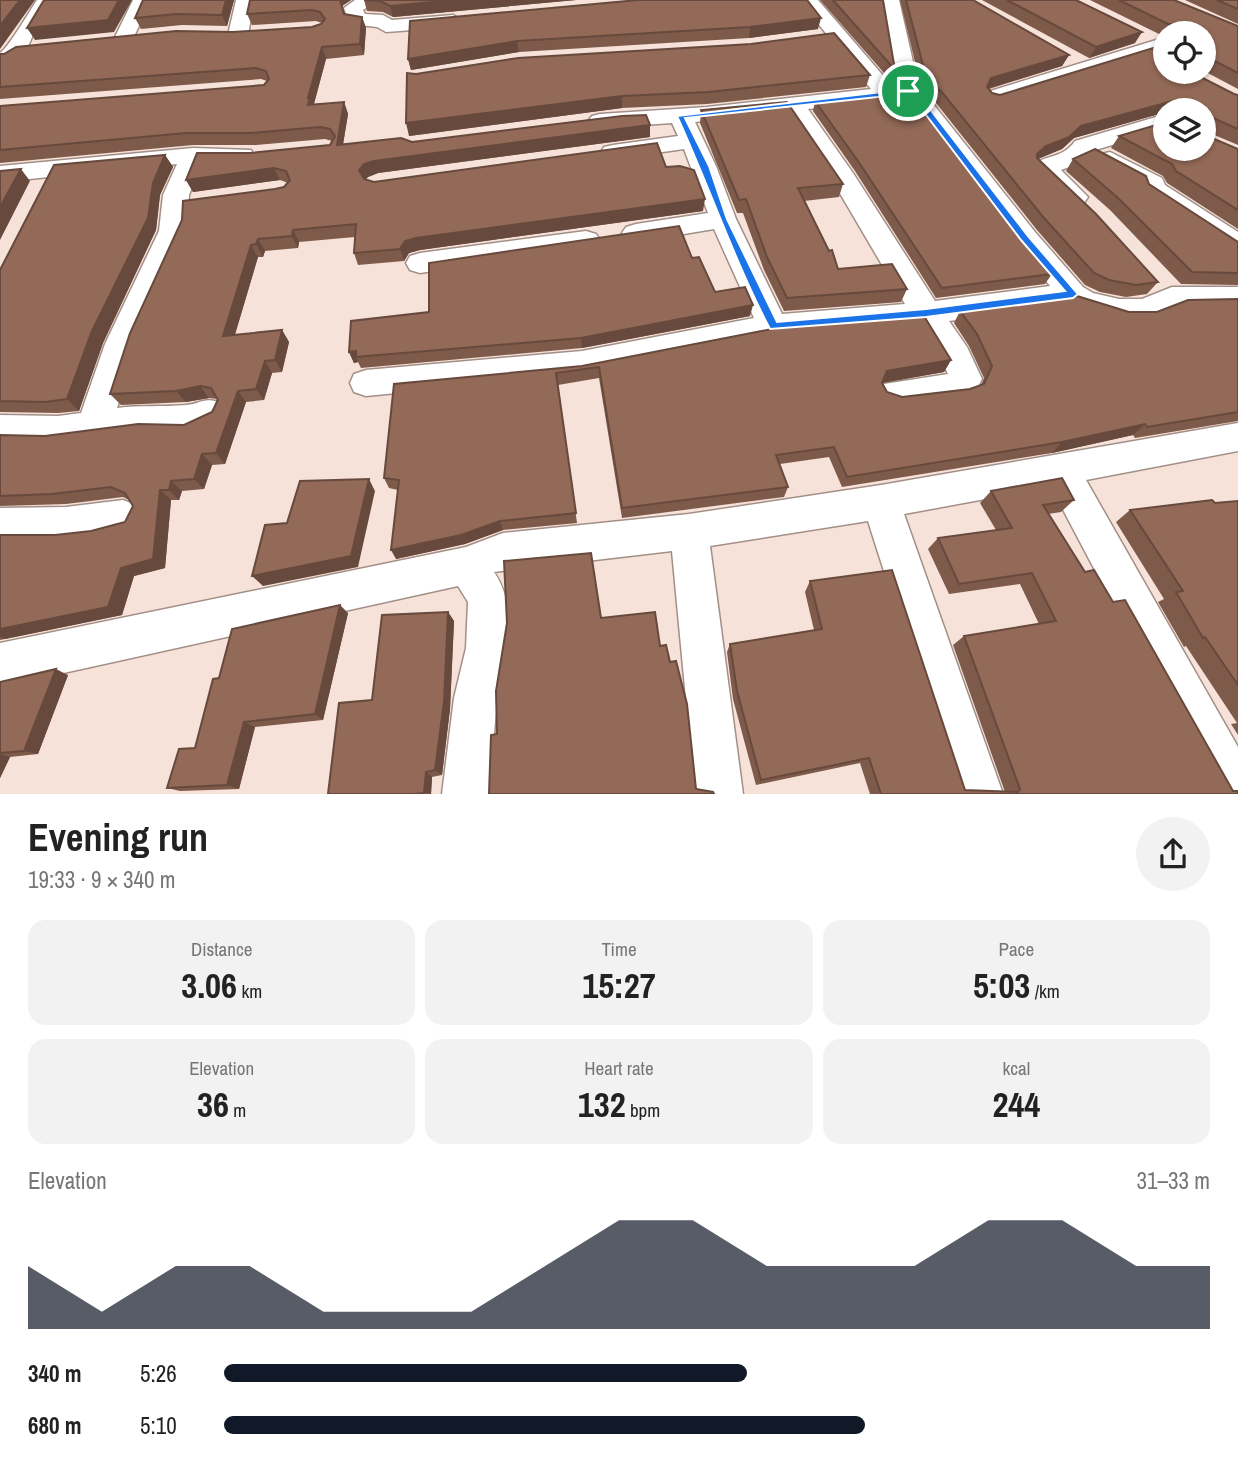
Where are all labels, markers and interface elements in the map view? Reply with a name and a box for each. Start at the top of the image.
map controls [1153,21,1216,161]
button: locate [1153,21,1216,84]
pin [878,61,938,121]
icon: arrive [889,72,927,110]
button: layers [1153,98,1216,161]
text: Evening run [28,812,208,863]
button: share [1136,817,1210,891]
text: 19:33 · 9 × 340 m [28,864,175,895]
text: Distance [191,936,252,962]
text: Time [601,936,637,962]
text: Pace [999,936,1034,962]
text: 3.06 [181,962,237,1009]
text: 15:27 [582,962,656,1009]
text: 5:03 [973,962,1030,1009]
text: km [237,978,262,1004]
text: /km [1030,978,1060,1004]
text: Elevation [189,1055,254,1081]
text: Heart rate [584,1055,654,1081]
text: kcal [1002,1055,1030,1081]
text: 36 [197,1081,229,1128]
text: 132 [578,1081,626,1128]
text: 244 [992,1081,1040,1128]
text: m [229,1097,246,1123]
text: bpm [626,1097,660,1123]
text: Elevation [28,1165,107,1196]
text: 31–33 m [1137,1165,1210,1196]
text: 340 m [28,1358,81,1389]
text: 5:26 [140,1358,177,1389]
text: 680 m [28,1410,81,1441]
text: 5:10 [140,1410,177,1441]

